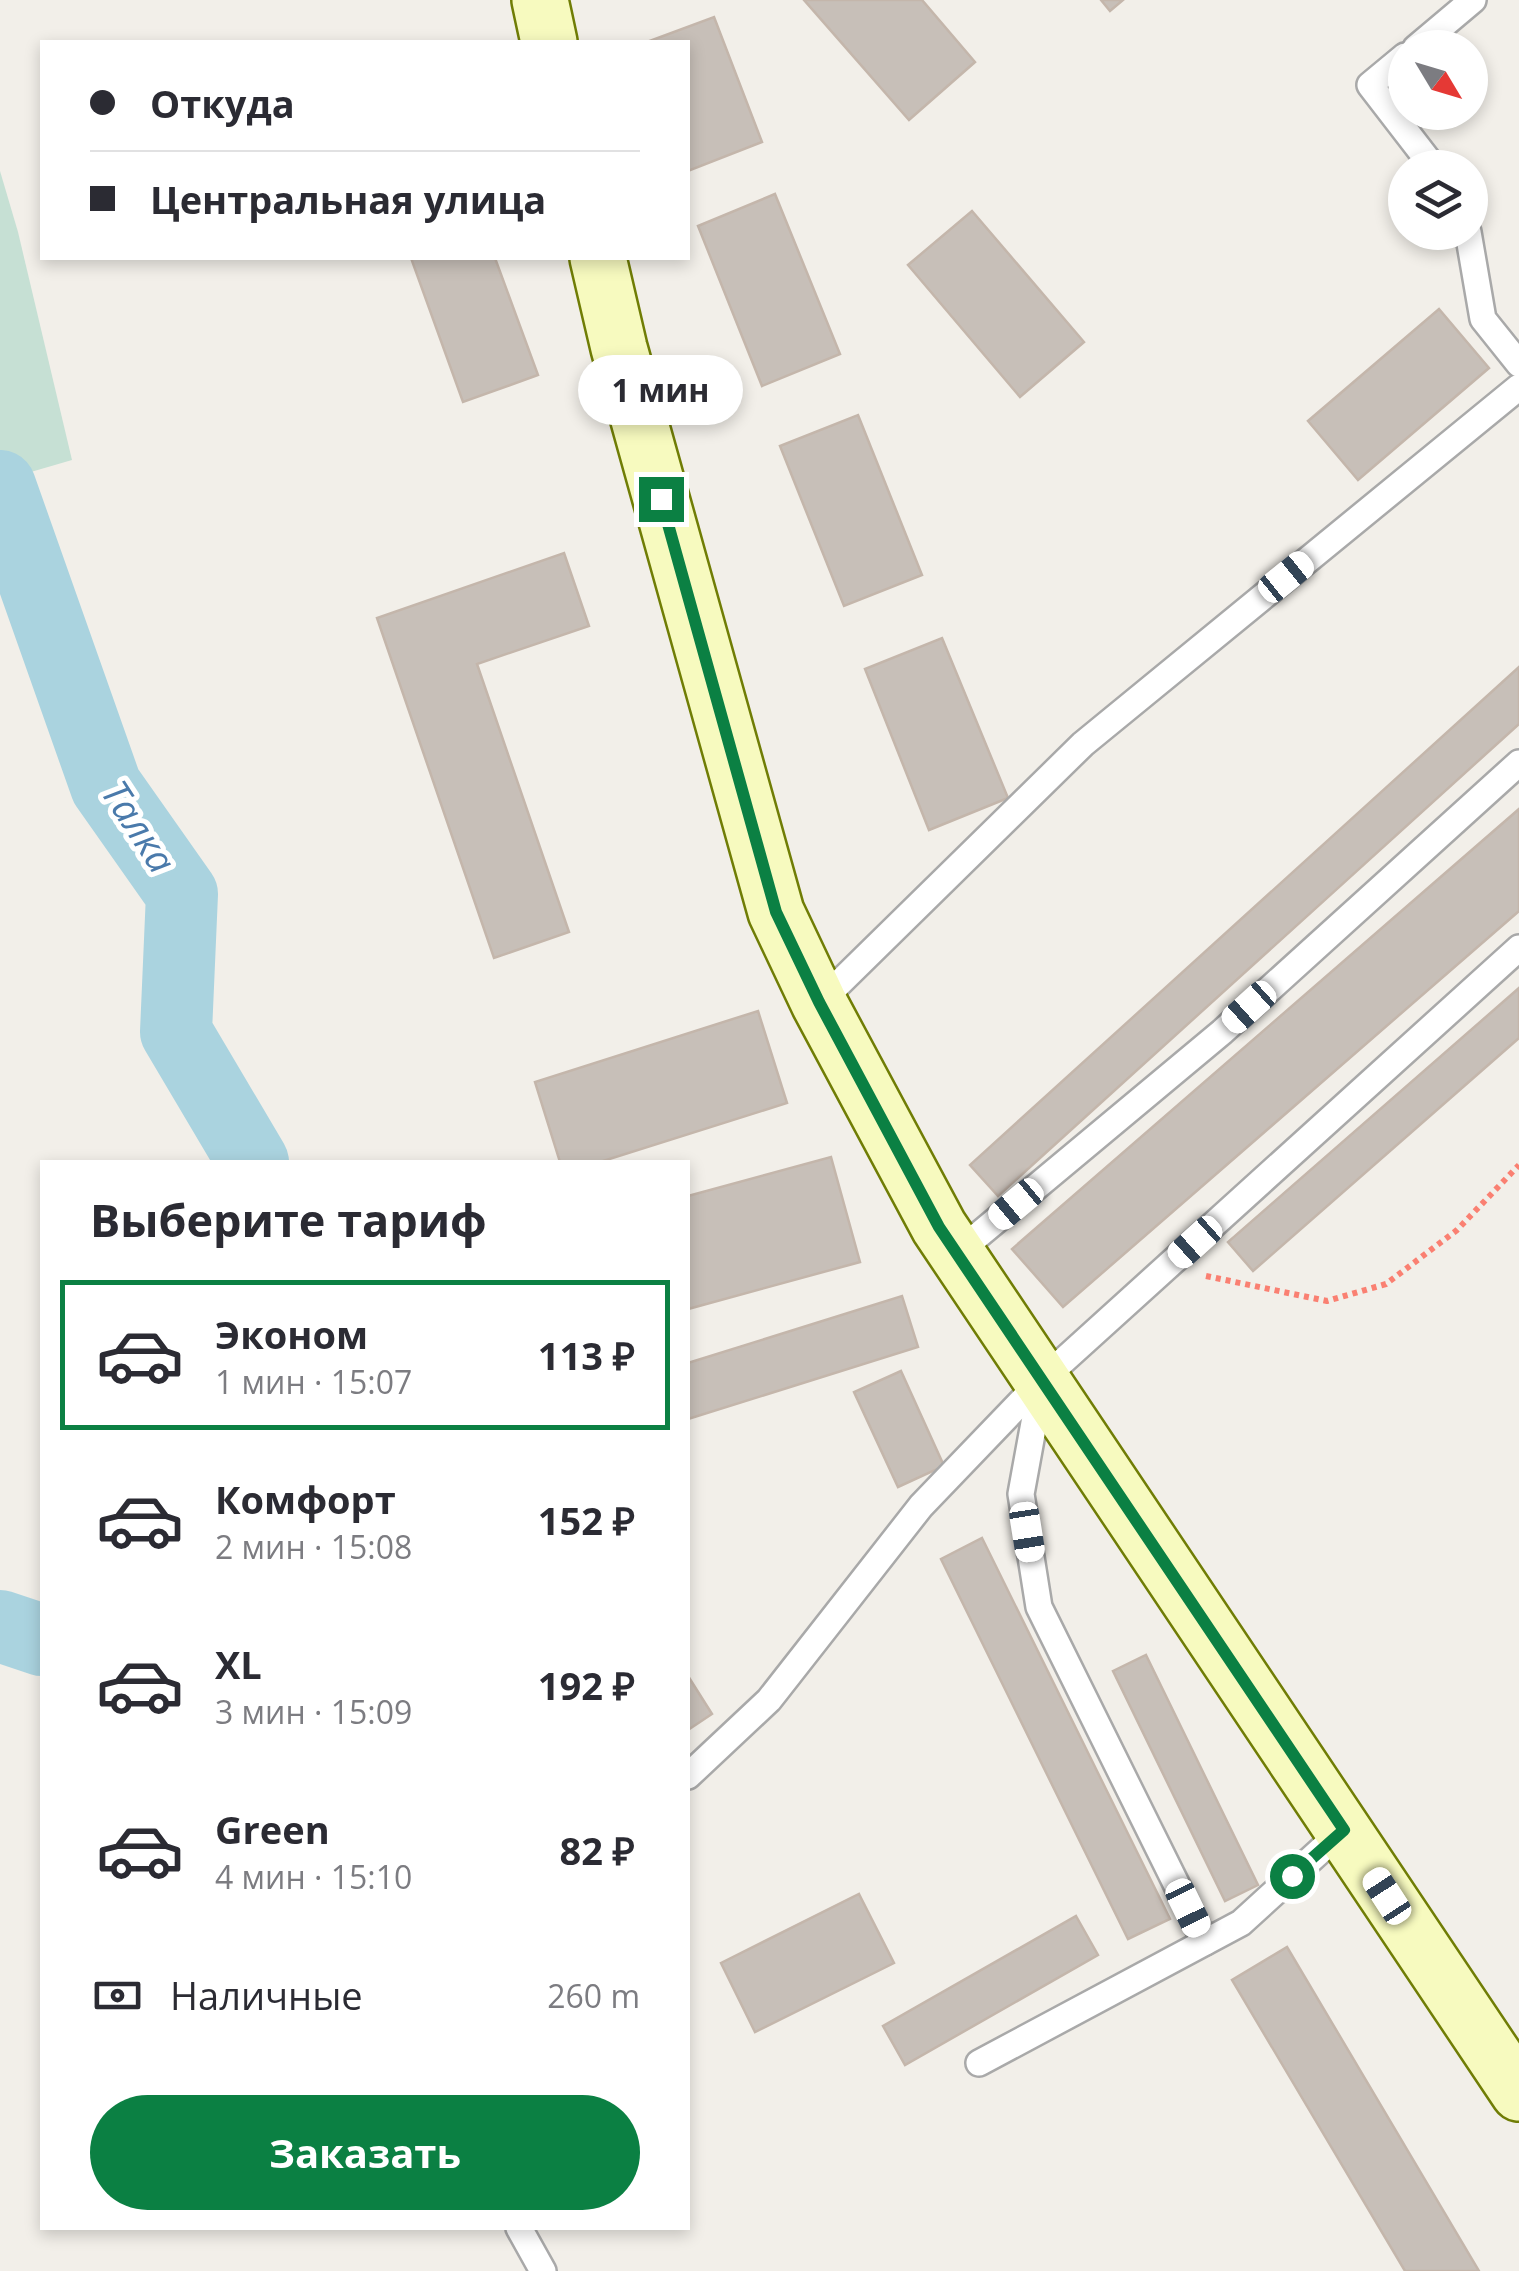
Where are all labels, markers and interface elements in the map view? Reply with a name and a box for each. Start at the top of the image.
north arrow [1388,30,1488,130]
map controls [1388,30,1488,250]
text: Откуда [150,77,295,129]
button: layers [1388,150,1488,250]
text: Центральная улица [150,173,546,225]
callout: 1 мин [578,354,744,424]
text: 1 мин [612,368,709,411]
route end [639,477,684,522]
car [1253,546,1319,608]
water label: Талка [90,770,189,882]
car [1217,976,1281,1038]
car [983,1173,1049,1235]
text: Выберите тариф [90,1189,487,1250]
car [1163,1211,1227,1273]
text: Эконом [215,1308,368,1360]
icon: car [95,1310,185,1400]
text: 113 ₽ [538,1329,635,1381]
text: 1 мин · 15:07 [215,1360,412,1403]
text: Комфорт [215,1473,396,1525]
icon: car [95,1475,185,1565]
text: 152 ₽ [538,1494,635,1546]
car [1007,1500,1047,1564]
text: 2 мин · 15:08 [215,1525,412,1568]
text: XL [215,1638,262,1690]
icon: car [95,1640,185,1730]
text: 192 ₽ [538,1659,635,1711]
text: 3 мин · 15:09 [215,1690,412,1733]
text: Green [215,1803,330,1855]
icon: car [95,1805,185,1895]
text: 82 ₽ [560,1824,635,1876]
route start [1270,1854,1315,1899]
text: 4 мин · 15:10 [215,1855,412,1898]
car [1358,1863,1416,1929]
car [1161,1874,1215,1942]
icon: cash [90,1968,145,2023]
text: Наличные [170,1969,363,2021]
text: 260 m [547,1974,640,2017]
button: Заказать [90,2095,640,2210]

